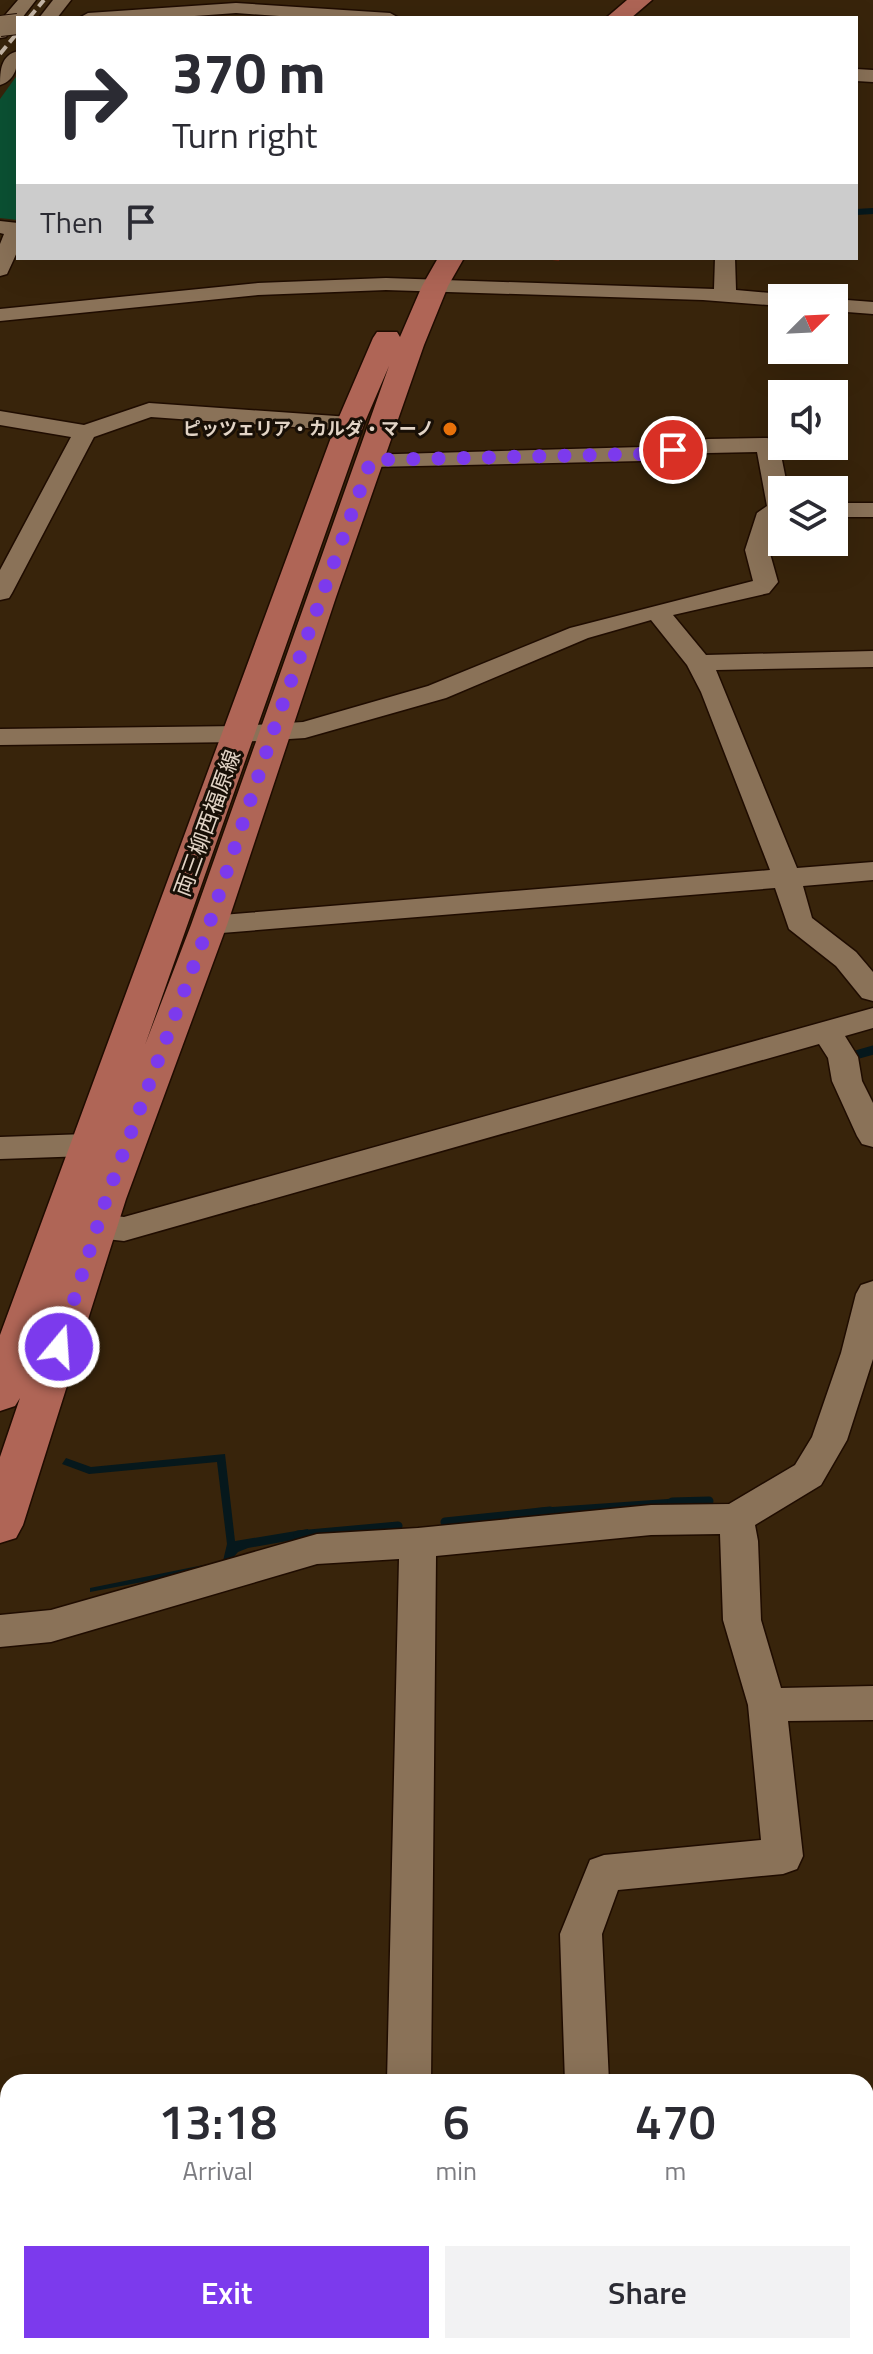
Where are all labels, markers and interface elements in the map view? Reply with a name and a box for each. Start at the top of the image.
text: 370 m [172,30,325,115]
icon: right [40,48,144,152]
text: Turn right [172,107,317,162]
text: Then [40,199,103,245]
icon: arrive [119,200,163,244]
north arrow [768,284,848,364]
map controls [768,284,848,556]
button: sound [768,380,848,460]
place label: ピッツェリア・カルダ・マーノ [183,415,434,442]
pin [639,416,707,484]
marker: ピッツェリア・カルダ・マーノ [441,420,459,438]
icon: arrive [651,428,695,472]
button: layers [768,476,848,556]
street label: 両三柳西福原線 [165,745,249,901]
position arrow [17,1305,101,1389]
text: 13:18 [158,2085,277,2158]
text: 6 [443,2085,470,2158]
text: 470 [635,2085,716,2158]
text: Arrival [182,2151,253,2190]
text: min [435,2151,477,2190]
text: m [665,2151,686,2190]
button: Exit [24,2246,429,2338]
button: Share [445,2246,850,2338]

